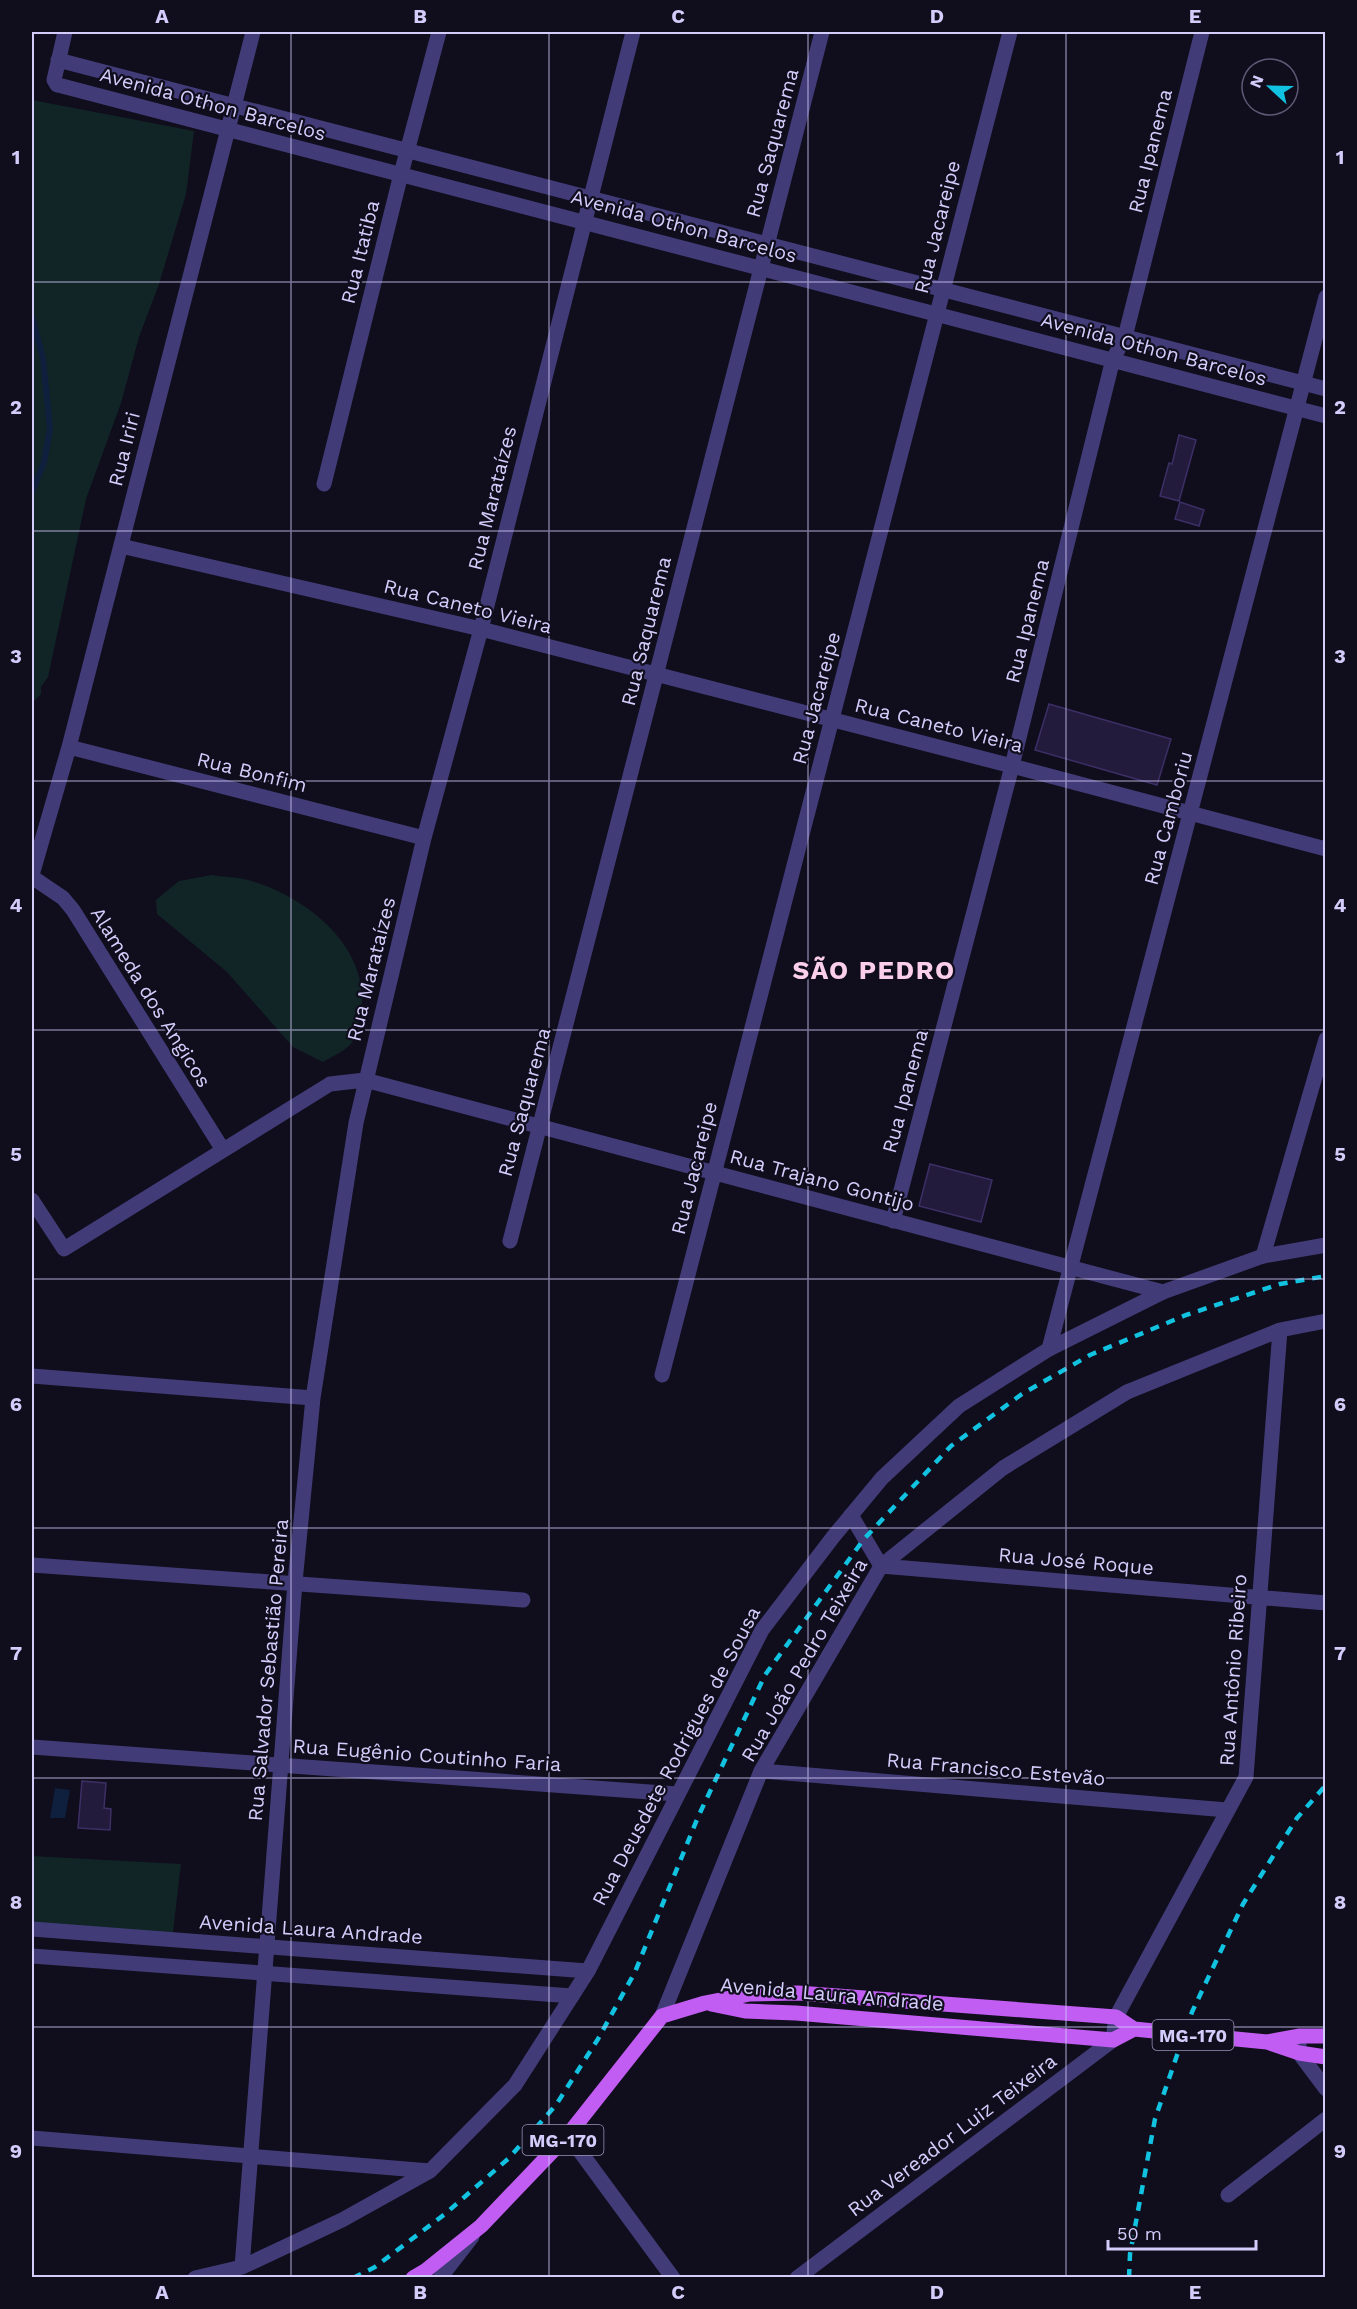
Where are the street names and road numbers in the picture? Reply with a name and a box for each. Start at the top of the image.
street label: Avenida Othon Barcelos [97,62,329,146]
street label: Rua Saquarema [741,66,803,220]
street label: Rua Ipanema [1123,86,1177,216]
street label: Rua Jacareipe [909,158,965,296]
street label: Avenida Othon Barcelos [568,184,800,268]
street label: Rua Itatiba [336,198,384,306]
street label: Avenida Othon Barcelos [1038,307,1270,391]
street label: Rua Iriri [103,409,145,489]
street label: Rua Marataízes [462,423,522,573]
street label: Rua Saquarema [616,554,676,708]
street label: Rua Ipanema [1000,556,1054,686]
street label: Rua Caneto Vieira [381,573,555,639]
street label: Rua Jacareipe [787,629,845,767]
street label: Rua Caneto Vieira [852,692,1026,758]
street label: Rua Bonfim [194,747,310,797]
street label: Rua Camboriu [1139,748,1197,888]
street label: Rua Marataízes [341,894,401,1044]
street label: Alameda dos Angicos [86,903,216,1091]
street label: Rua Saquarema [493,1025,555,1179]
street label: Rua Ipanema [877,1027,933,1155]
street label: Rua Jacareipe [666,1099,722,1237]
street label: Rua Trajano Gontijo [727,1144,917,1216]
street label: Rua Salvador Sebastião Pereira [243,1518,293,1822]
street label: Rua José Roque [997,1542,1155,1580]
street label: Rua João Pedro Teixeira [736,1554,872,1766]
street label: Rua Antônio Ribeiro [1214,1573,1252,1767]
street label: Rua Deusdete Rodrigues de Sousa [587,1602,765,1910]
street label: Rua Eugênio Coutinho Faria [292,1734,562,1776]
street label: Rua Francisco Estevão [886,1747,1106,1791]
street label: Avenida Laura Andrade [198,1909,424,1949]
street label: Avenida Laura Andrade [719,1972,945,2016]
road number: MG-170 [1152,2020,1234,2050]
street label: Rua Vereador Luiz Teixeira [843,2049,1061,2221]
road number: MG-170 [522,2125,604,2155]

